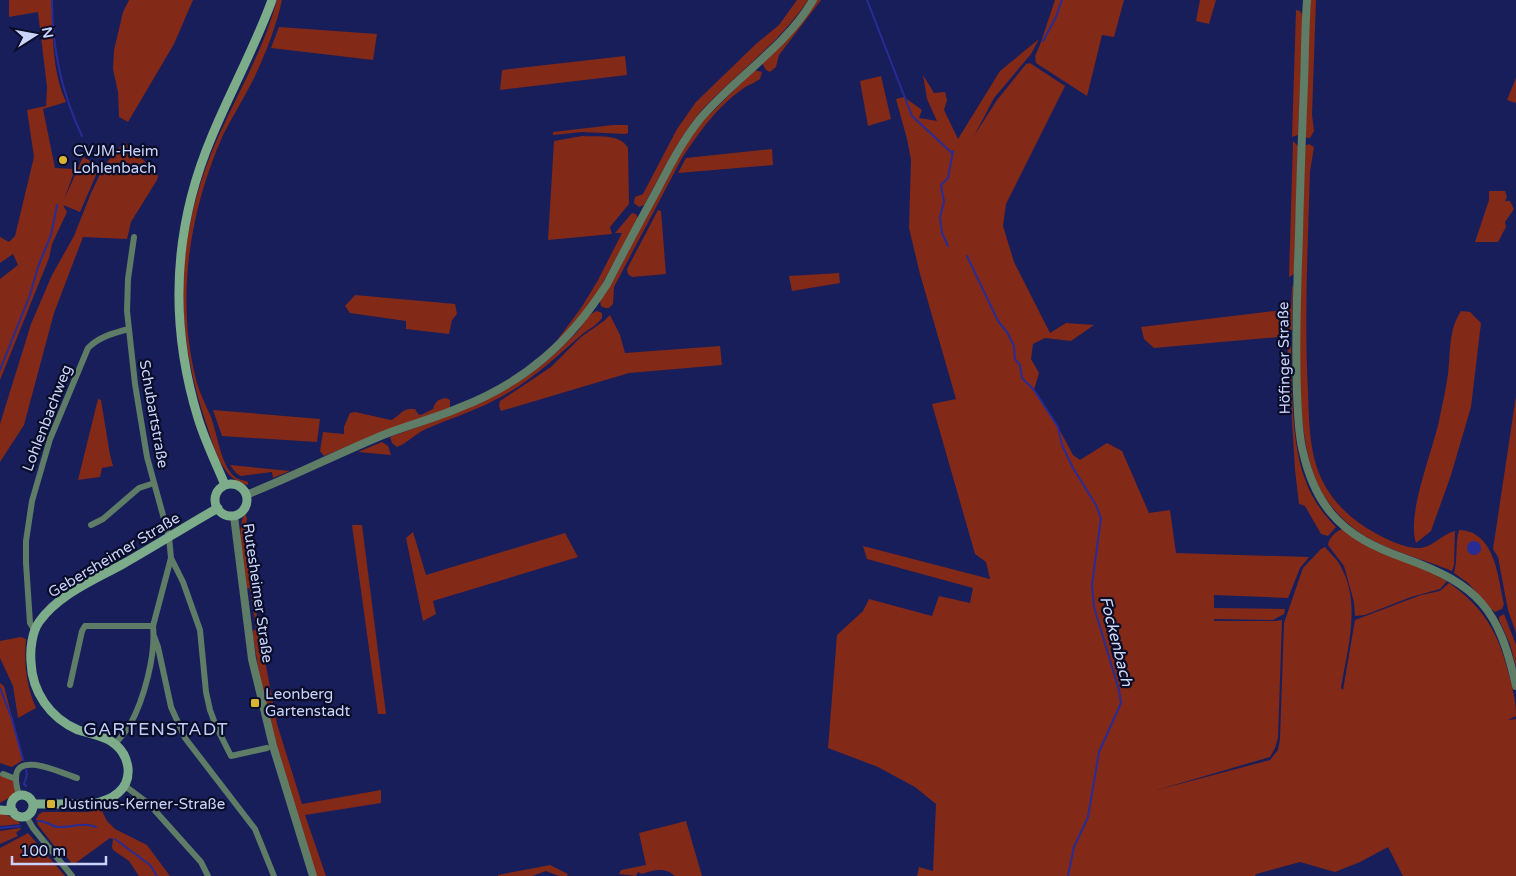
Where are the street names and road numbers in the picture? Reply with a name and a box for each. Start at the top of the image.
street label: Höfinger Straße [1274,301,1294,415]
street label: Schubartstraße [136,359,172,469]
street label: Lohlenbachweg [18,362,76,474]
street label: Gebersheimer Straße [45,509,183,601]
street label: Rutesheimer Straße [239,522,277,664]

